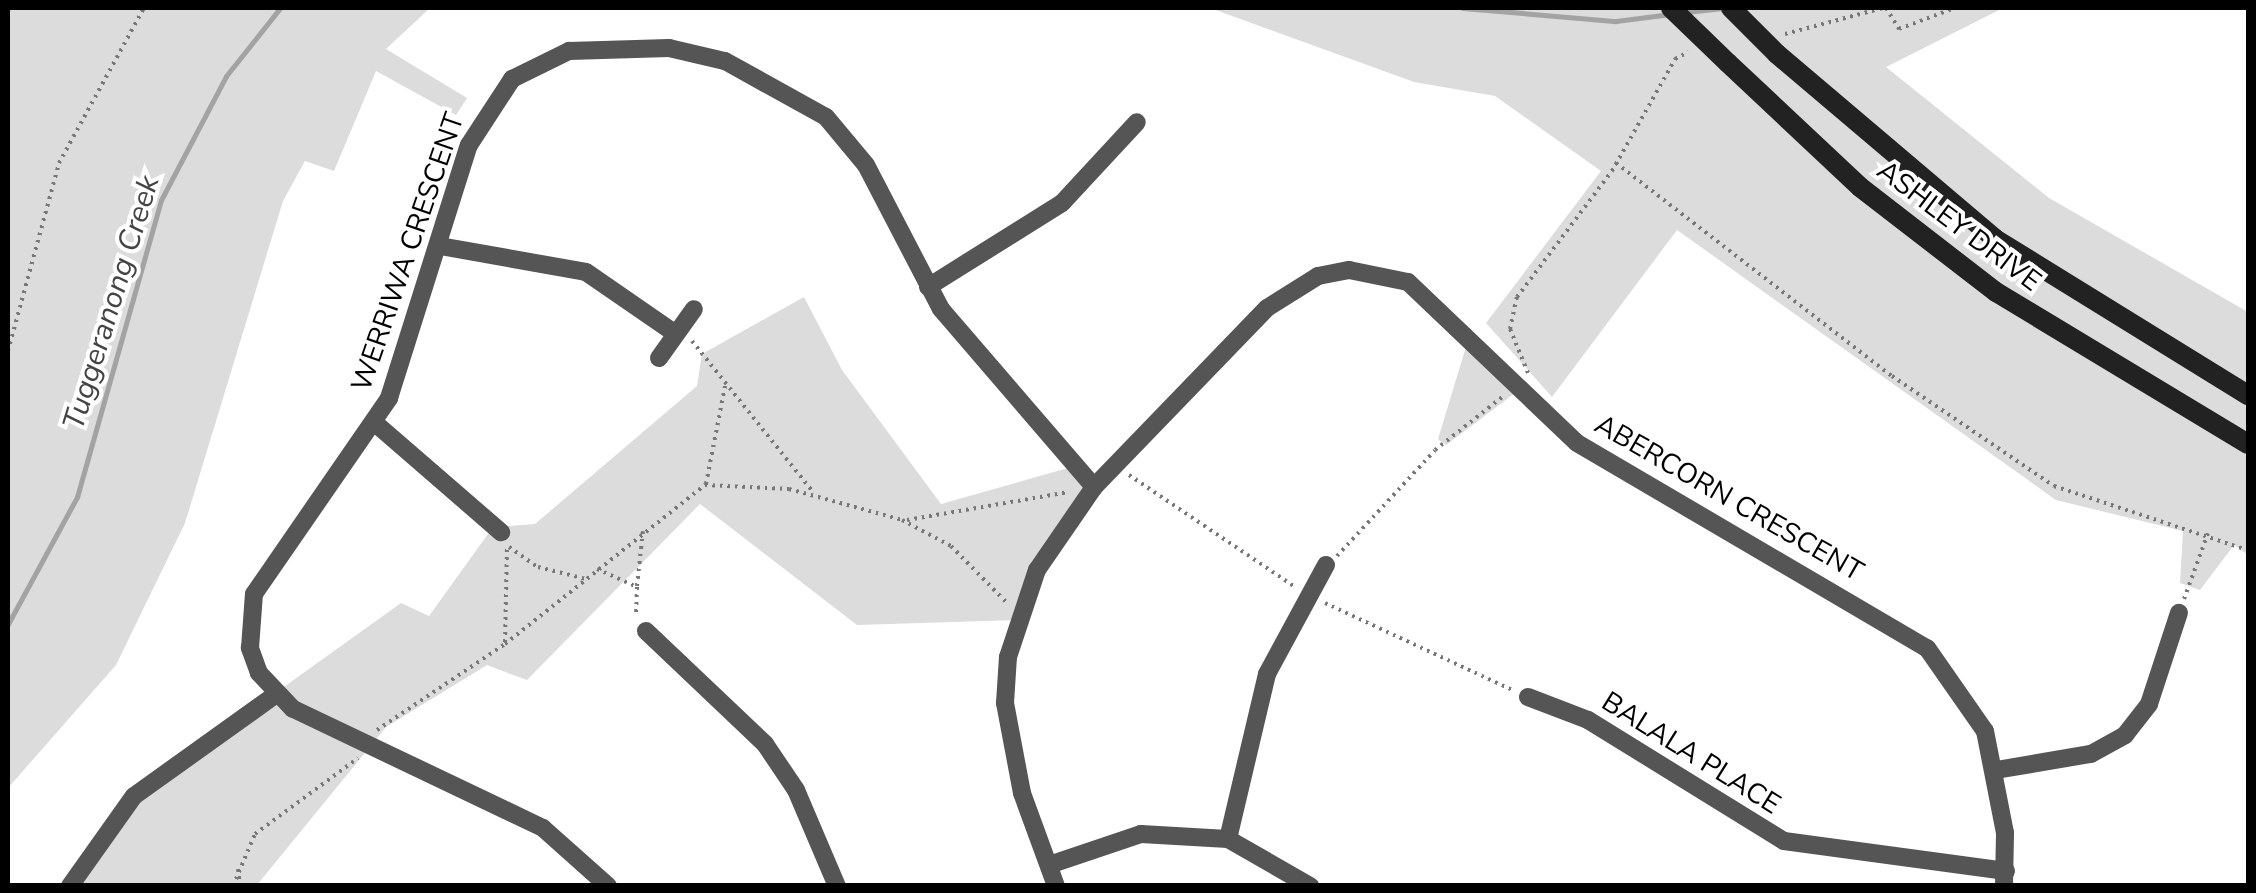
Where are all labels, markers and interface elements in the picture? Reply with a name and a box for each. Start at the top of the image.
street label: WERRIWA CRESCENT [345,108,471,396]
street label: ASHLEY DRIVE [1871,154,2047,298]
water label: Tuggeranong Creek [56,171,168,435]
street label: ABERCORN CRESCENT [1589,407,1869,589]
street label: BALALA PLACE [1596,685,1786,821]

